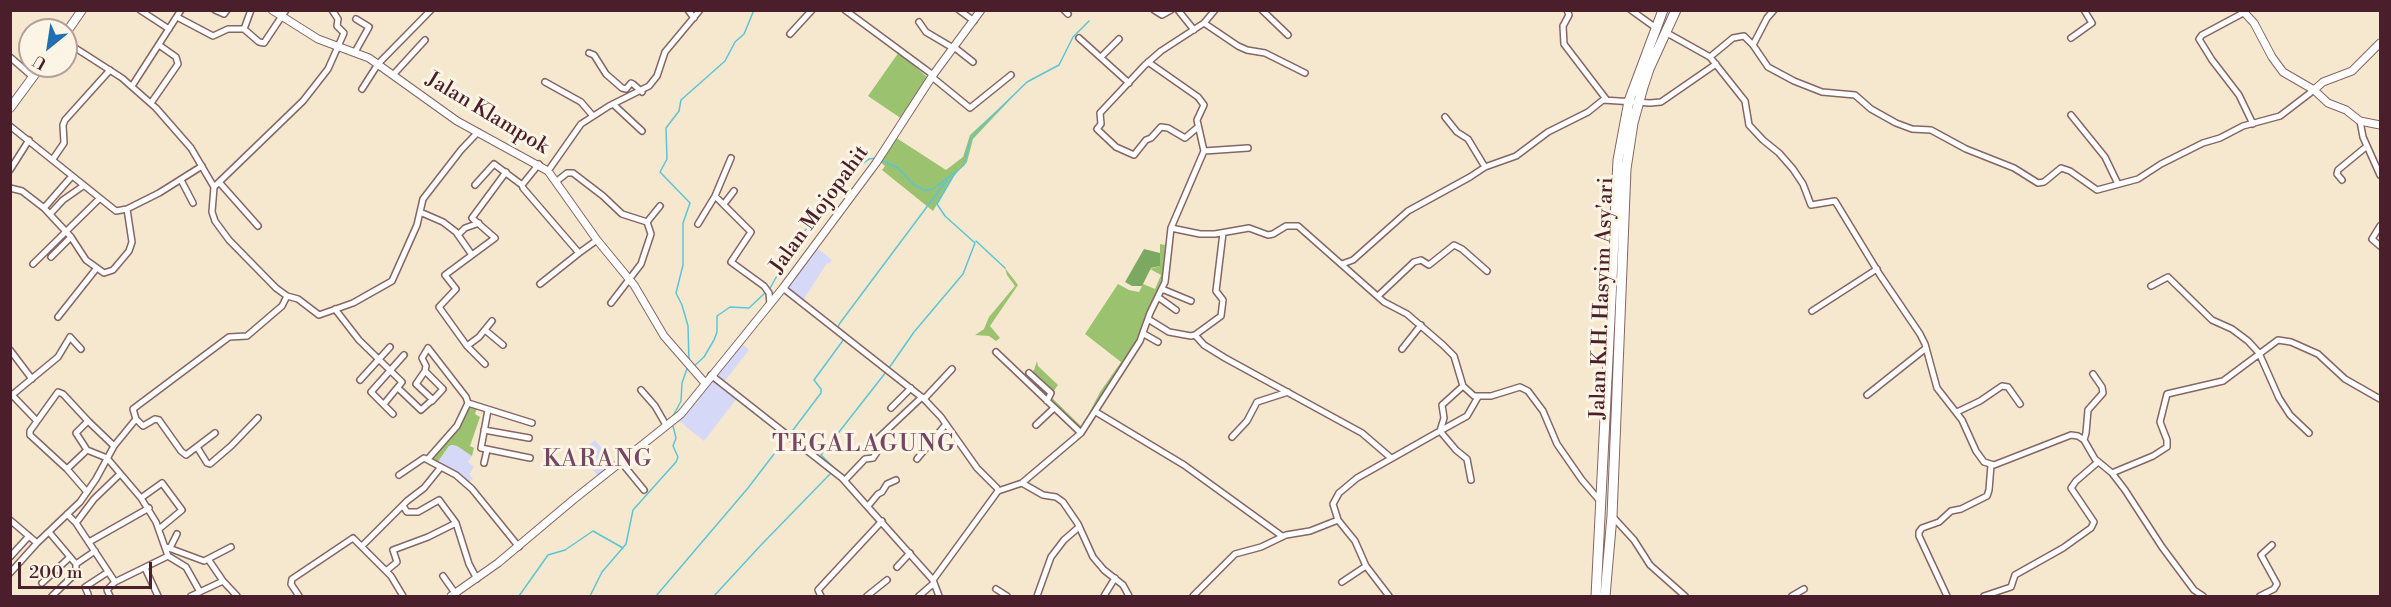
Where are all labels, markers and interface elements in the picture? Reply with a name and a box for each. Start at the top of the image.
north arrow [18,18,78,78]
text: U [30,50,50,74]
street label: Jalan Klampok [421,68,553,160]
street label: Jalan Mojopahit [765,141,875,279]
street label: Jalan K.H. Hasyim Asy'ari [1586,177,1620,419]
district label: TEGALAGUNG [772,431,956,459]
district label: KARANG [543,446,653,474]
scale bar [21,550,154,588]
text: 200 m [29,561,83,584]

